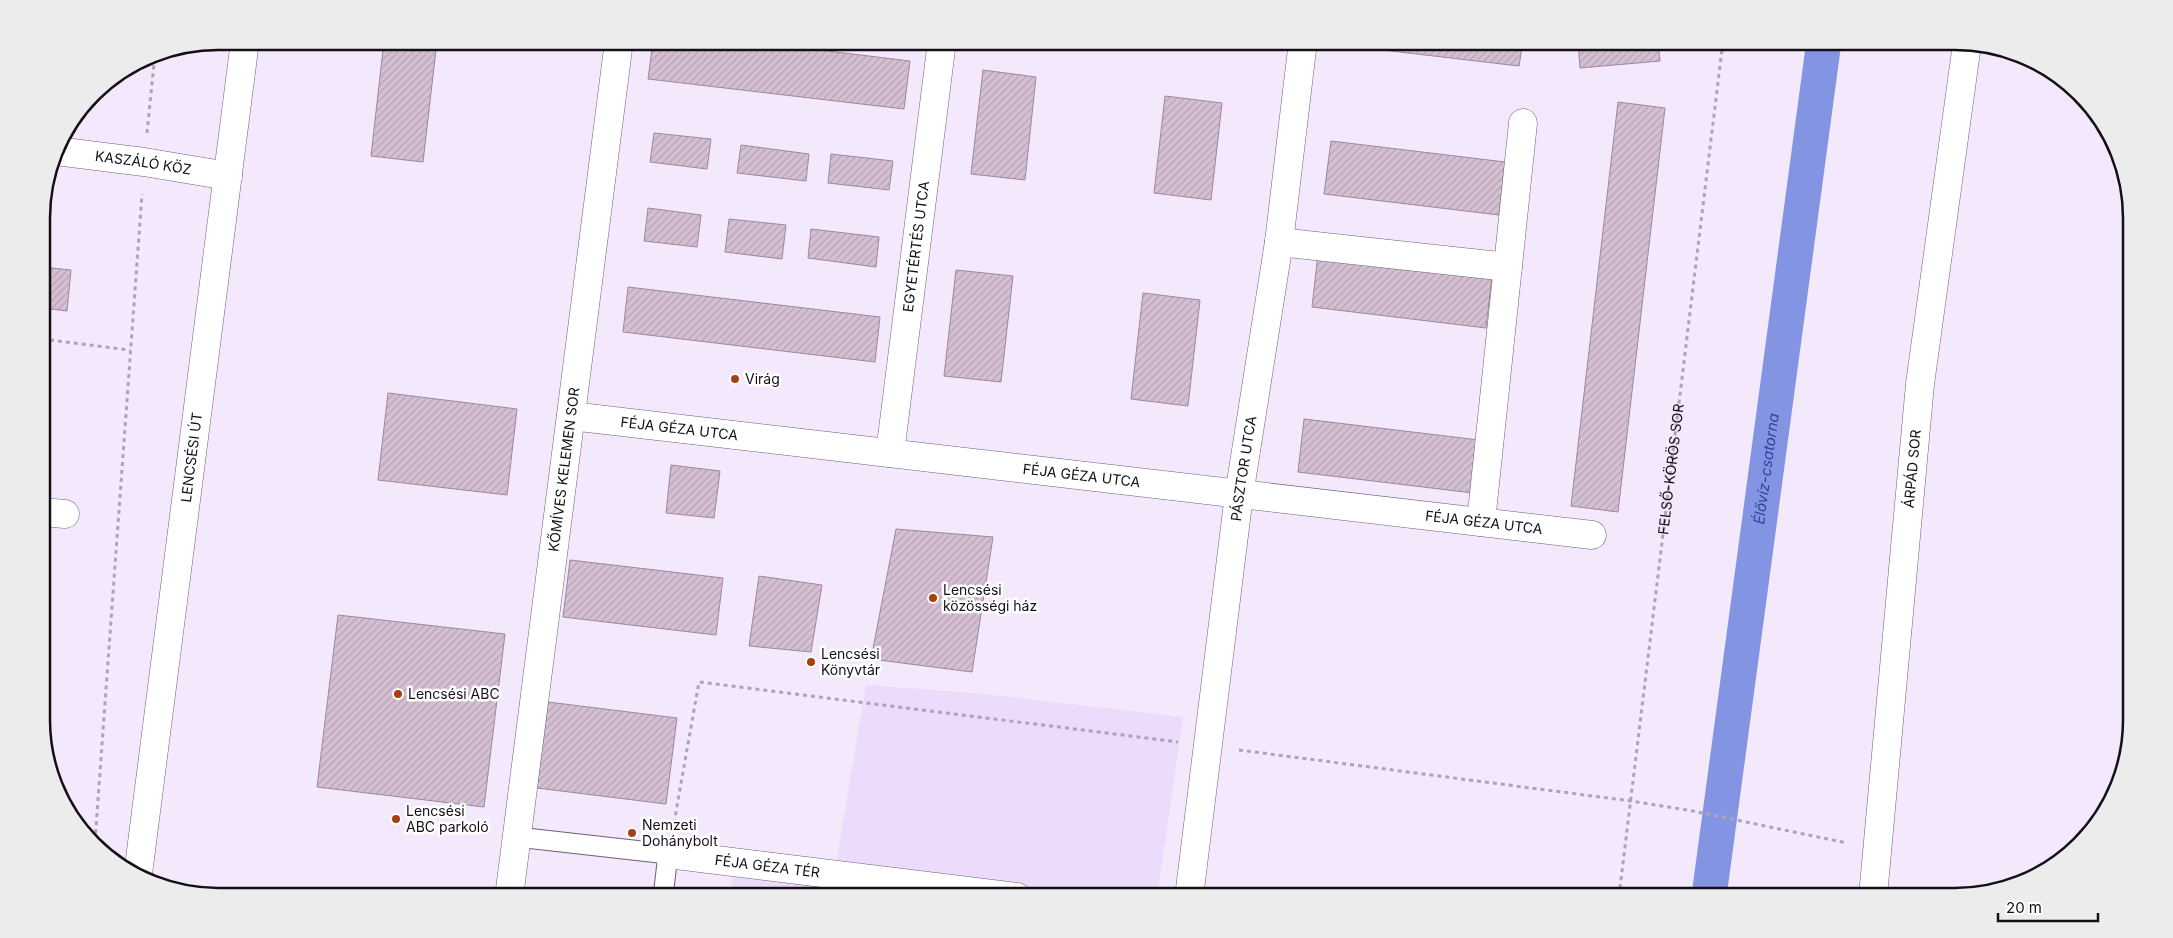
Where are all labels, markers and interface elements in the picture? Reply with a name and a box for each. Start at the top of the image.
street label: KASZÁLÓ KÖZ [94,147,193,178]
street label: EGYETÉRTÉS UTCA [899,180,932,313]
place label: Virág [745,370,780,387]
marker: Virág [729,373,741,385]
street label: KŐMÍVES KELEMEN SOR [544,386,582,553]
street label: FELSŐ-KÖRÖS SOR [1654,403,1687,536]
street label: LENCSÉSI ÚT [177,411,205,503]
water label: Élővíz-csatorna [1749,412,1783,526]
street label: FÉJA GÉZA UTCA [620,413,739,443]
street label: PÁSZTOR UTCA [1227,414,1259,522]
street label: ÁRPÁD SOR [1900,429,1924,509]
street label: FÉJA GÉZA UTCA [1022,460,1142,490]
street label: FÉJA GÉZA UTCA [1424,507,1544,537]
place label: Lencsési közösségi ház [943,581,1037,614]
marker: Lencsési közösségi ház [927,592,939,604]
place label: Lencsési Könyvtár [821,645,880,678]
marker: Lencsési Könyvtár [805,656,817,668]
place label: Lencsési ABC [408,685,500,702]
marker: Lencsési ABC [392,688,404,700]
place label: Lencsési ABC parkoló [406,802,489,835]
marker: Lencsési ABC parkoló [390,813,402,825]
place label: Nemzeti Dohánybolt [642,816,718,849]
marker: Nemzeti Dohánybolt [626,827,638,839]
street label: FÉJA GÉZA TÉR [714,851,821,881]
scale bar [1998,890,2098,922]
text: 20 m [2006,898,2042,917]

